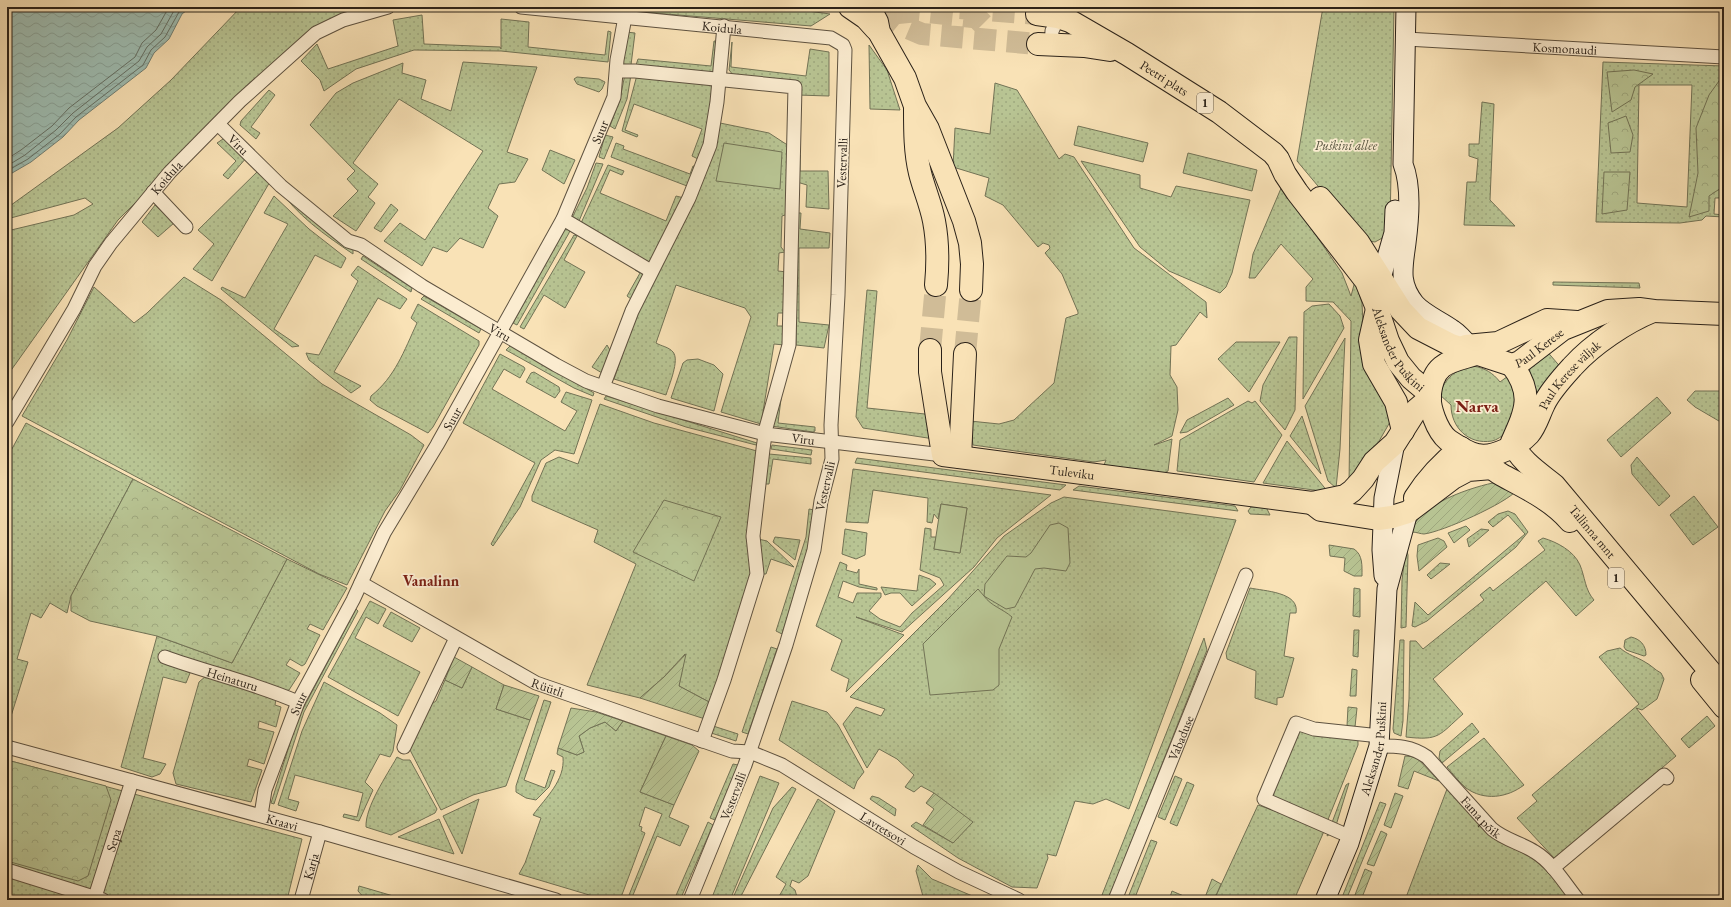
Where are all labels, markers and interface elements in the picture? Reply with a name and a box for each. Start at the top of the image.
street label: Koidula [701,17,744,38]
street label: Kosmonaudi [1532,38,1598,58]
street label: Peetri plats [1137,56,1192,99]
road number: 1 [1197,93,1213,113]
street label: Suur [587,117,612,146]
street label: Viru [225,130,253,159]
park label: Puškini allee [1315,137,1378,154]
street label: Vestervalli [833,138,851,188]
street label: Koidula [146,156,186,198]
street label: Aleksander Puškini [1368,303,1429,395]
street label: Viru [486,319,515,345]
street label: Paul Kerese [1513,323,1567,372]
street label: Paul Kerese väljak [1534,336,1604,412]
district label: Narva [1455,395,1499,417]
street label: Suur [438,403,465,433]
street label: Viru [791,429,816,448]
street label: Vestervalli [811,460,839,512]
street label: Tuleviku [1048,460,1096,483]
street label: Tallinna mnt [1566,501,1620,562]
road number: 1 [1608,568,1624,588]
district label: Vanalinn [403,571,460,590]
street label: Heinaturu [205,663,261,695]
street label: Rüütli [529,674,566,701]
street label: Suur [285,688,311,717]
street label: Aleksander Puškini [1355,701,1390,798]
street label: Vabaduse [1164,713,1197,763]
street label: Vestervalli [716,769,750,823]
street label: Fama põik [1457,792,1505,842]
street label: Lavretsovi [857,807,910,849]
street label: Kraavi [264,809,300,834]
street label: Sepa [102,826,125,853]
street label: Karja [299,850,322,881]

